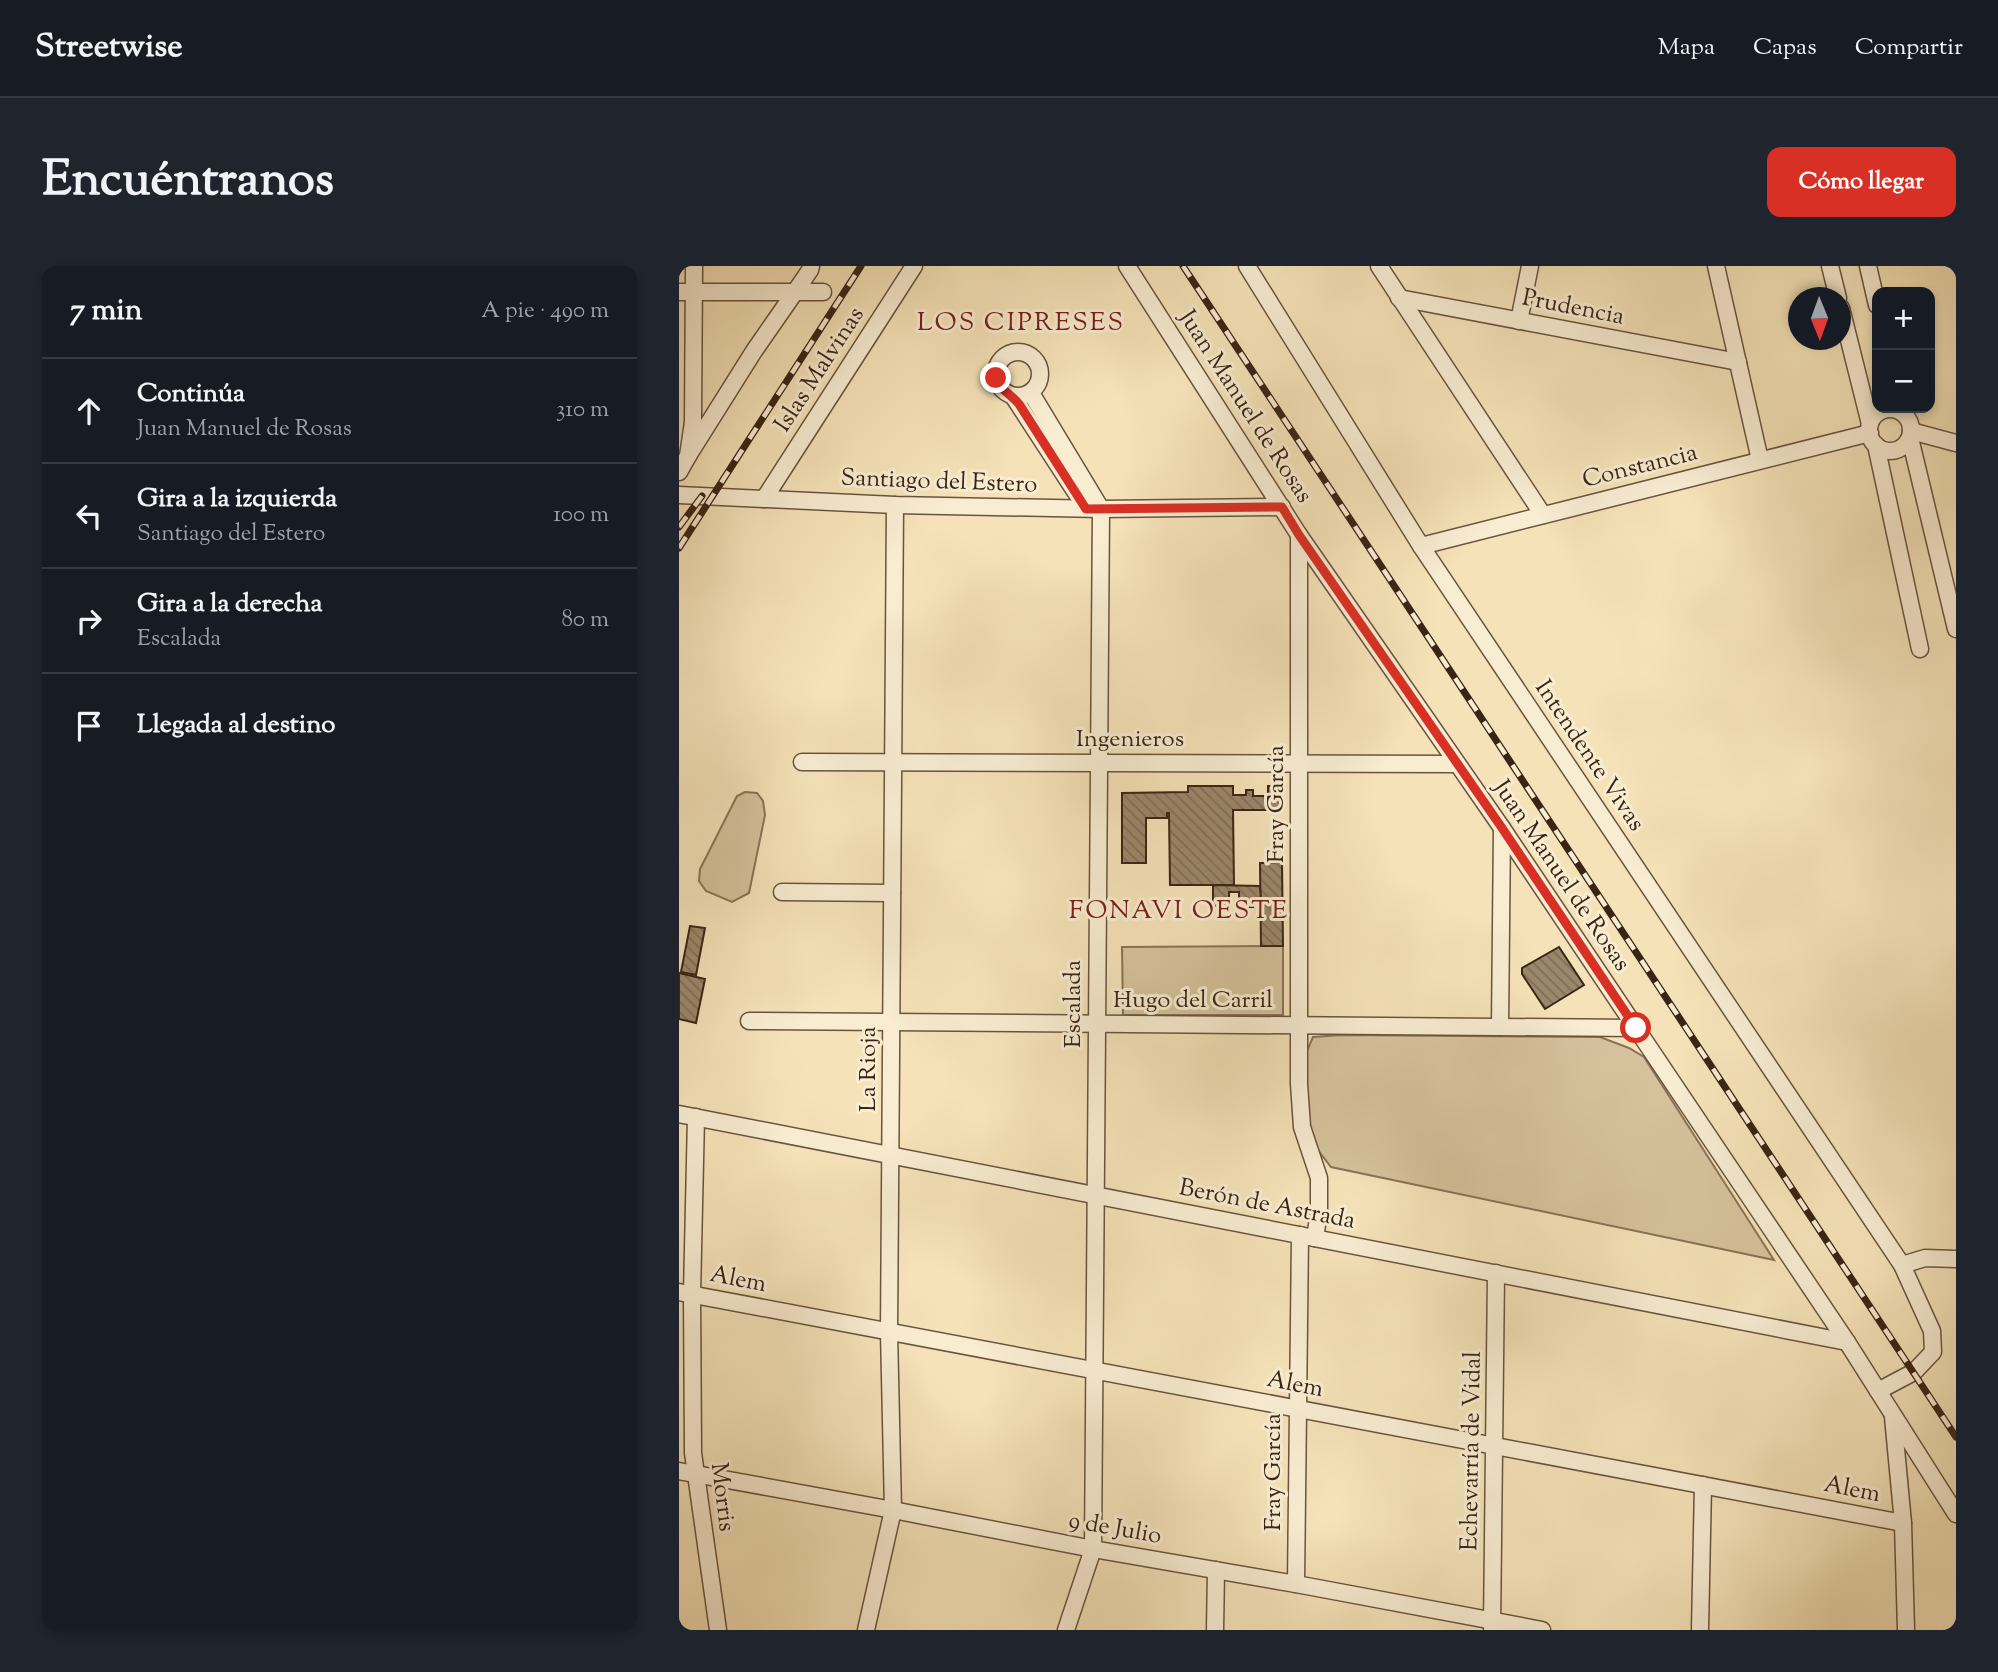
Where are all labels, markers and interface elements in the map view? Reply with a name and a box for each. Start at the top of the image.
text: Streetwise [35,24,183,72]
text: Mapa [1658,31,1715,65]
text: Capas [1753,31,1817,65]
text: Compartir [1855,31,1963,65]
text: Encuéntranos [42,147,334,217]
button: Cómo llegar [1767,147,1956,217]
street label: Prudencia [1519,281,1627,335]
north arrow [1788,287,1851,350]
map controls [1872,287,1935,413]
button: + [1872,287,1935,350]
text: 7 min [70,290,142,333]
text: A pie · 490 m [481,295,609,328]
street label: Islas Malvinas [767,301,873,439]
street label: Juan Manuel de Rosas [1169,302,1320,510]
district label: LOS CIPRESES [917,305,1125,342]
button: − [1872,350,1935,413]
route end [980,362,1011,393]
text: Continúa [137,376,245,413]
icon: ahead [70,392,108,430]
text: 310 m [556,394,609,427]
text: Juan Manuel de Rosas [137,413,352,446]
street label: Constancia [1579,436,1701,498]
street label: Santiago del Estero [840,462,1038,502]
text: Gira a la izquierda [137,481,337,518]
icon: left [70,497,108,535]
text: 100 m [553,499,609,532]
text: Santiago del Estero [137,518,325,551]
text: Gira a la derecha [137,586,322,623]
icon: right [70,602,108,640]
text: 80 m [561,604,609,637]
text: Escalada [137,623,221,656]
street label: Intendente Vivas [1526,674,1652,838]
icon: arrive [70,707,108,745]
text: Llegada al destino [137,707,335,744]
street label: Ingenieros [1076,723,1184,757]
street label: Fray García [1260,745,1294,863]
street label: Juan Manuel de Rosas [1483,772,1638,978]
district label: FONAVI OESTE [1069,893,1289,930]
street label: Escalada [1057,960,1091,1048]
street label: Hugo del Carril [1113,984,1273,1018]
route start [1620,1012,1651,1043]
street label: La Rioja [852,1026,886,1112]
street label: Berón de Astrada [1176,1171,1358,1239]
street label: Alem [707,1258,769,1302]
street label: Echevarría de Vidal [1453,1351,1491,1551]
street label: Alem [1264,1363,1326,1407]
street label: Fray García [1257,1413,1291,1531]
street label: Morris [701,1461,743,1533]
street label: Alem [1821,1468,1883,1512]
street label: 9 de Julio [1066,1504,1164,1554]

